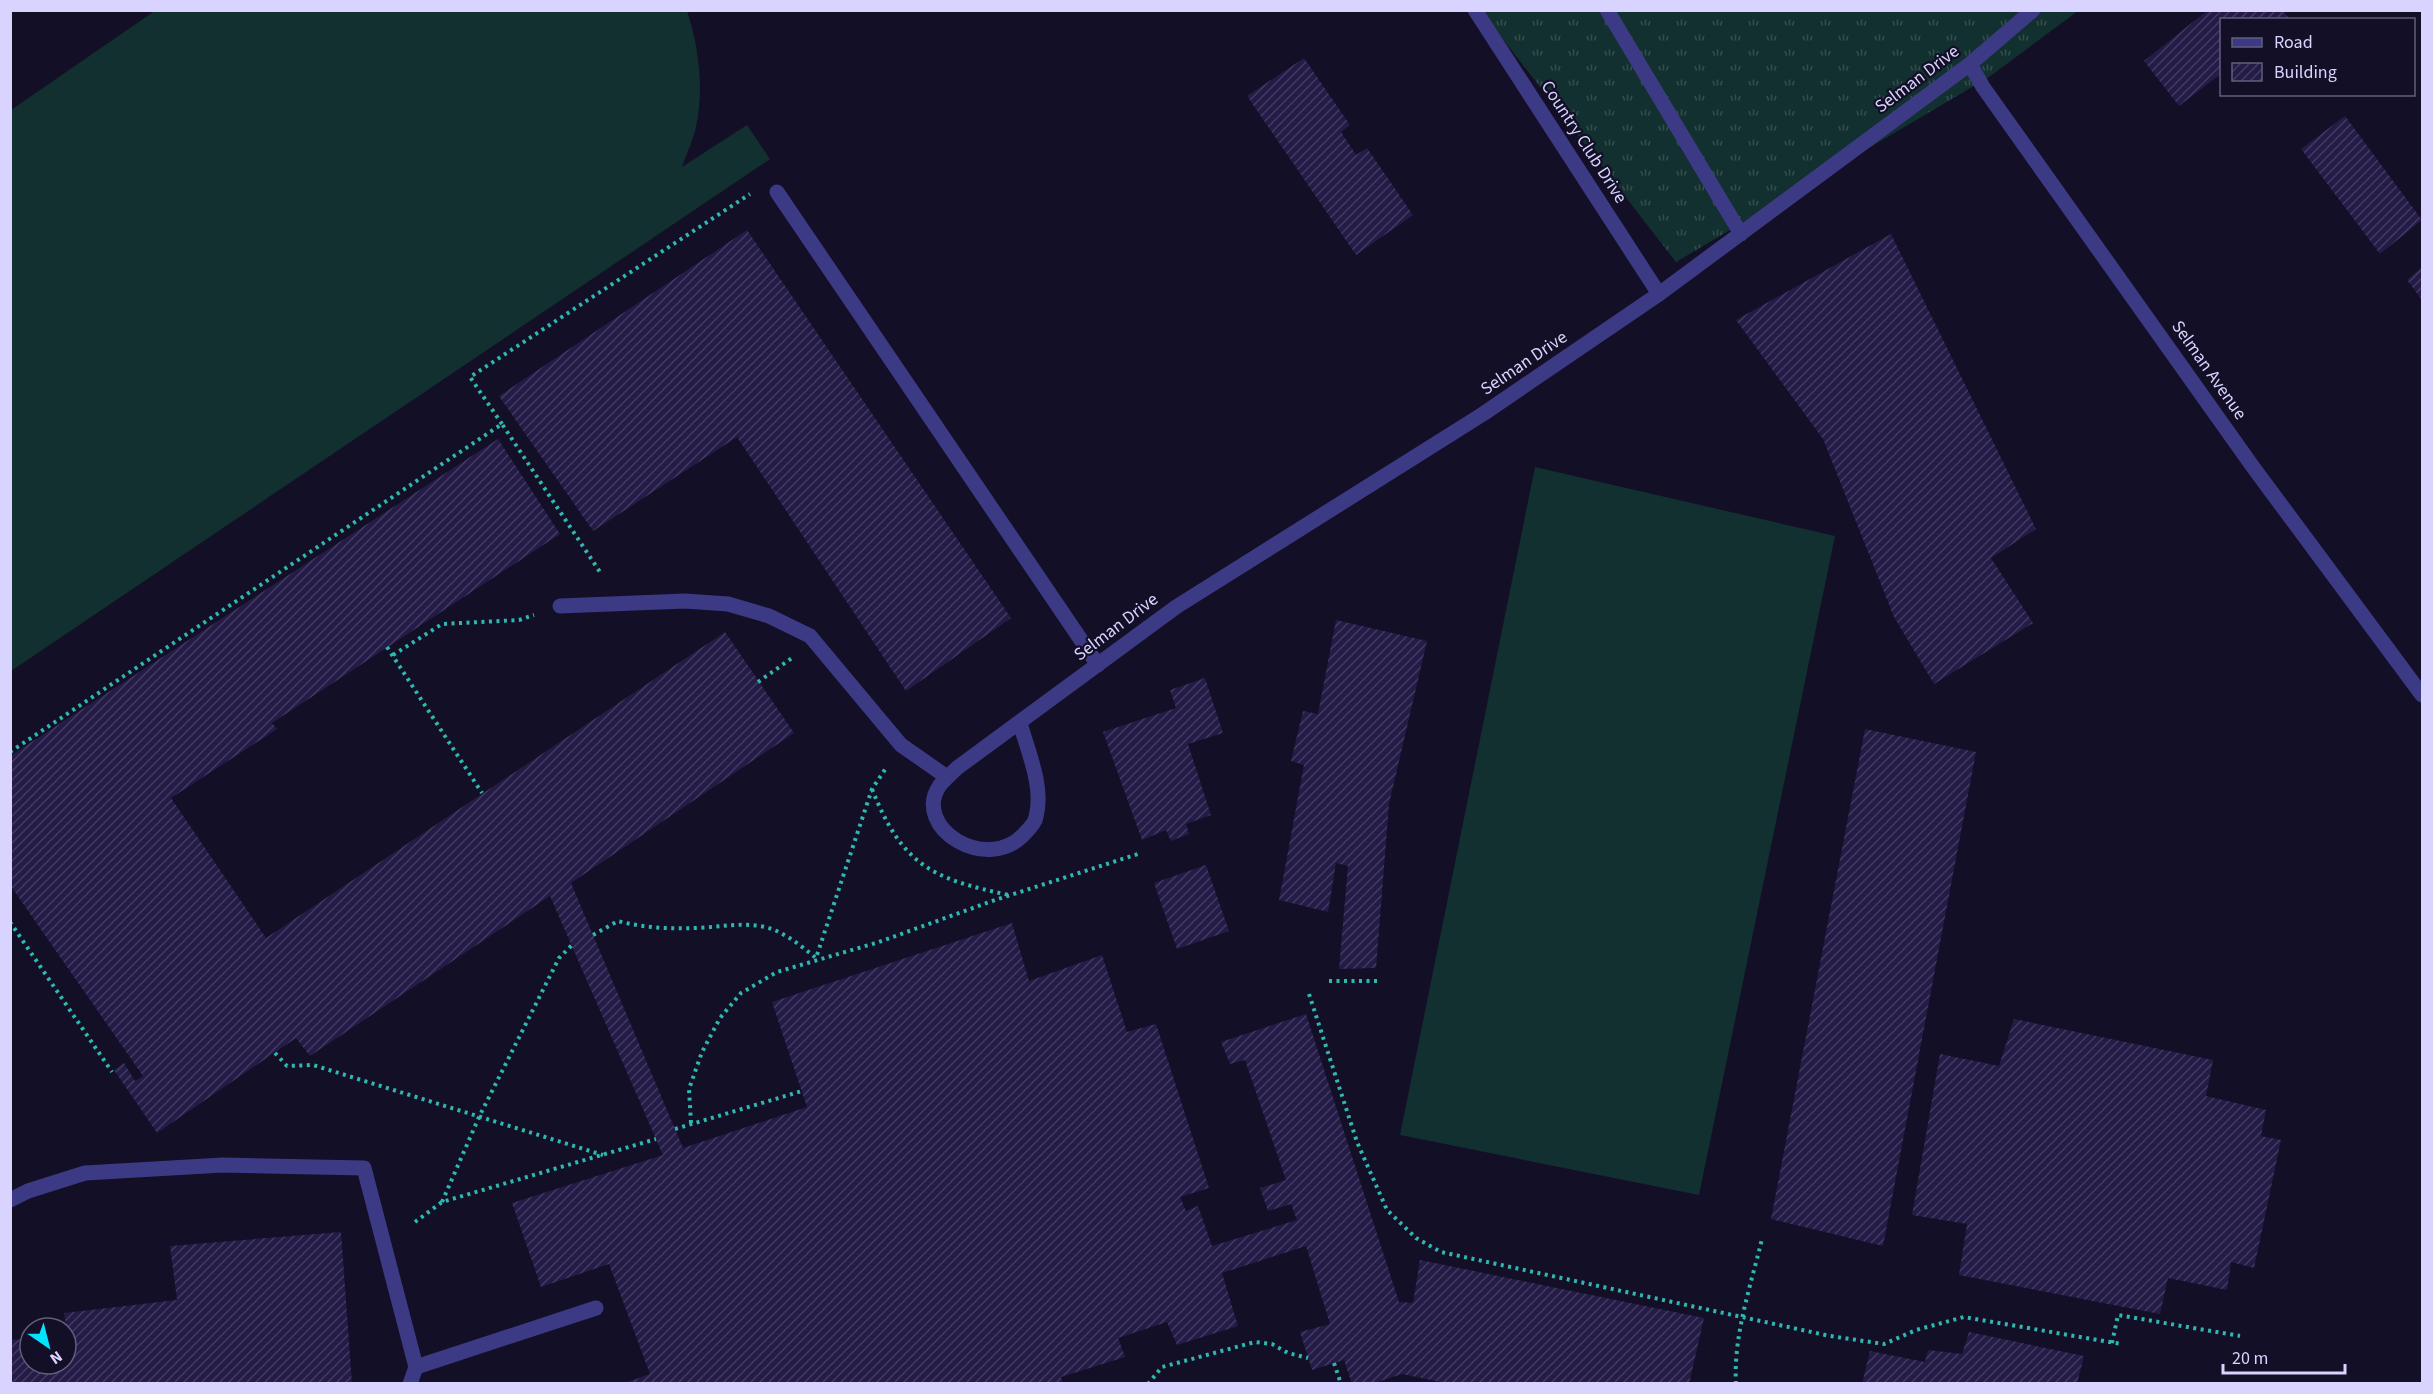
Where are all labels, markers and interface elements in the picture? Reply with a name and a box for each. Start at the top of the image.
legend [2220,18,2415,96]
text: Road [2274,30,2313,55]
street label: Selman Drive [1870,39,1964,119]
text: Building [2274,60,2337,85]
street label: Country Club Drive [1535,76,1633,208]
street label: Selman Avenue [2165,315,2253,425]
street label: Selman Drive [1476,325,1572,401]
street label: Selman Drive [1069,587,1163,667]
north arrow [18,1316,78,1376]
scale bar [2223,1337,2344,1375]
text: N [45,1345,67,1370]
text: 20 m [2232,1346,2268,1371]

